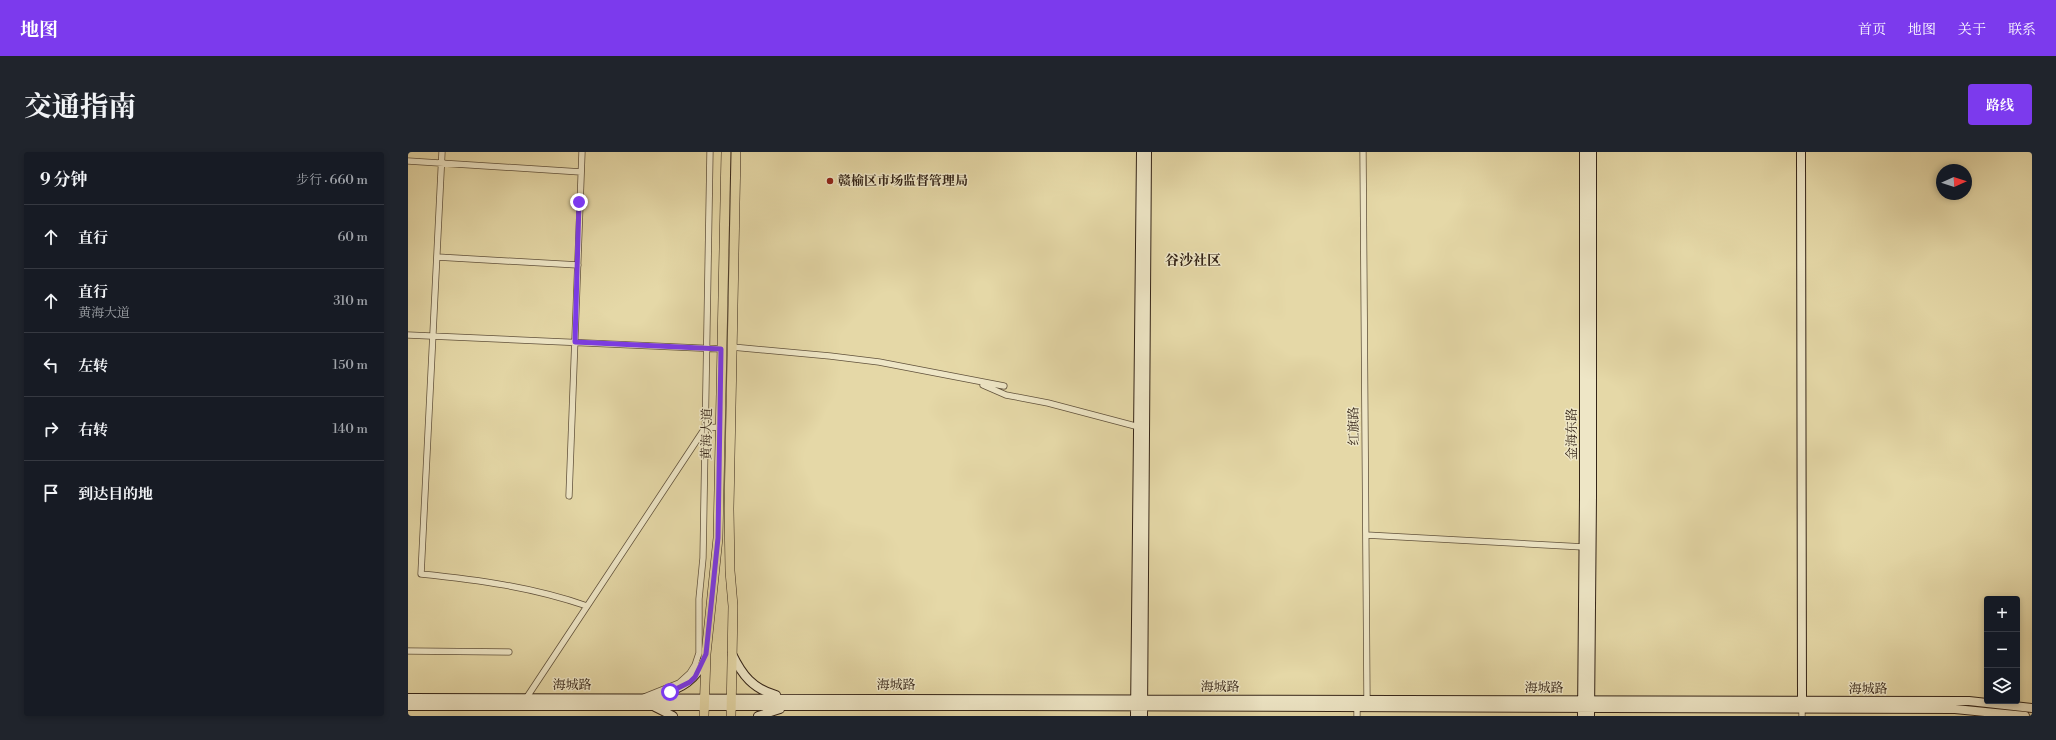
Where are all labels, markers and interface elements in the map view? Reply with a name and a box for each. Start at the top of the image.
text: 地图 [20,18,58,42]
text: 首页 [1858,21,1886,39]
text: 地图 [1908,21,1936,39]
text: 关于 [1958,21,1986,39]
text: 联系 [2008,21,2036,39]
button: 路线 [1968,84,2032,125]
text: 交通指南 [24,90,136,125]
north arrow [1936,164,1972,200]
text: 9 分钟 [40,169,87,191]
text: 步行 · 660 m [296,172,368,188]
place label: 赣榆区市场监督管理局 [838,173,968,189]
marker: 赣榆区市场监督管理局 [825,176,835,186]
route end [570,193,588,211]
icon: ahead [40,226,62,248]
text: 直行 [78,229,108,248]
text: 60 m [337,229,368,245]
district label: 谷沙社区 [1165,252,1221,270]
text: 直行 [78,283,108,302]
icon: ahead [40,290,62,312]
text: 310 m [333,293,368,309]
text: 黄海大道 [78,305,130,321]
icon: left [40,354,62,376]
text: 左转 [78,357,108,376]
text: 150 m [333,357,368,373]
street label: 红旗路 [1346,406,1362,446]
street label: 黄海大道 [699,408,715,460]
street label: 金海东路 [1564,408,1580,460]
icon: right [40,418,62,440]
text: 右转 [78,421,108,440]
text: 140 m [332,421,368,437]
icon: arrive [40,482,62,504]
text: 到达目的地 [78,485,153,504]
map controls [1984,596,2020,704]
button: + [1984,596,2020,632]
button: − [1984,632,2020,668]
button: layers [1984,668,2020,704]
street label: 海城路 [552,677,592,693]
street label: 海城路 [876,677,916,693]
street label: 海城路 [1200,679,1240,695]
street label: 海城路 [1524,680,1564,696]
street label: 海城路 [1848,681,1888,697]
route start [661,683,679,701]

